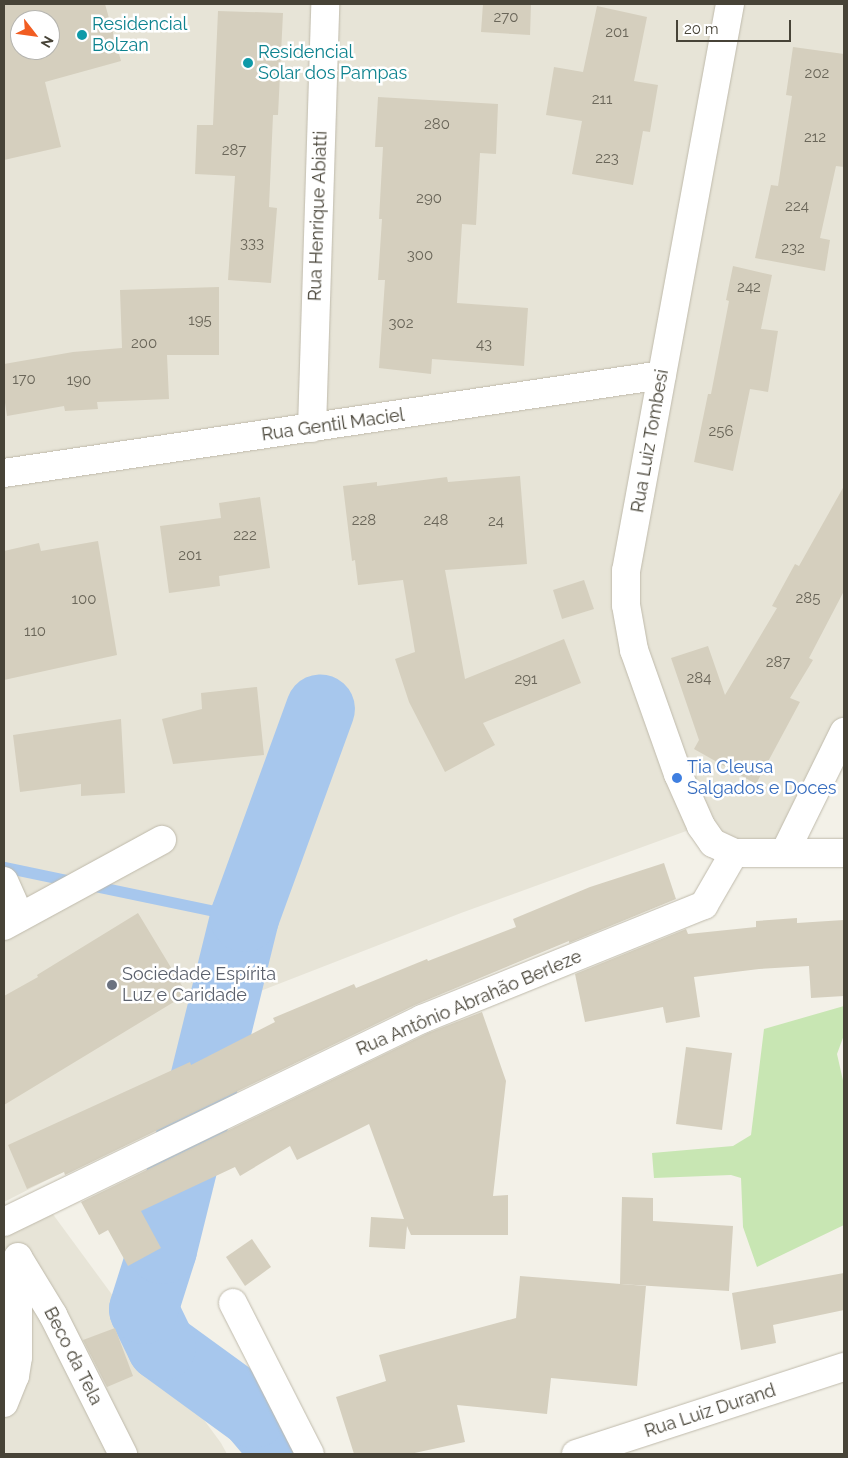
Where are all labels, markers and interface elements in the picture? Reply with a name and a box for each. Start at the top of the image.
house number: 270 [494,9,518,27]
north arrow [10,10,60,60]
scale bar [678,10,793,42]
place label: Residencial Bolzan [92,14,187,56]
text: 20 m [684,20,719,38]
house number: 201 [605,24,629,42]
marker: Residencial Bolzan [76,29,88,41]
text: N [38,33,57,51]
place label: Residencial Solar dos Pampas [258,42,407,84]
marker: Residencial Solar dos Pampas [242,57,254,69]
house number: 202 [805,65,829,83]
house number: 211 [592,91,612,109]
house number: 280 [424,116,450,134]
house number: 212 [804,129,826,147]
street label: Rua Henrique Abiatti [304,130,332,302]
house number: 287 [222,142,246,160]
house number: 223 [595,150,619,168]
house number: 290 [416,190,442,208]
house number: 224 [785,198,809,216]
house number: 333 [240,235,264,253]
house number: 232 [781,240,805,258]
house number: 300 [407,247,433,265]
house number: 242 [737,279,761,297]
house number: 195 [188,312,212,330]
house number: 302 [388,315,414,333]
house number: 200 [131,335,157,353]
house number: 43 [476,336,492,354]
street label: Rua Luiz Tombesi [627,367,673,515]
house number: 170 [12,371,36,389]
house number: 190 [67,372,91,390]
street label: Rua Gentil Maciel [260,404,406,446]
house number: 256 [708,423,734,441]
house number: 228 [352,512,376,530]
house number: 248 [424,512,448,530]
house number: 24 [488,513,504,531]
house number: 222 [233,527,257,545]
house number: 201 [178,547,202,565]
house number: 285 [796,590,820,608]
house number: 100 [72,591,96,609]
house number: 110 [24,623,46,641]
house number: 287 [766,654,790,672]
house number: 284 [687,670,711,688]
house number: 291 [514,671,538,689]
place label: Tia Cleusa Salgados e Doces [687,757,837,800]
marker: Tia Cleusa Salgados e Doces [671,772,683,784]
street label: Rua Antônio Abrahão Berleze [352,945,586,1061]
place label: Sociedade Espírita Luz e Caridade [122,964,276,1006]
marker: Sociedade Espírita Luz e Caridade [106,979,118,991]
street label: Beco da Tela [39,1303,107,1409]
street label: Rua Luiz Durand [642,1380,778,1442]

